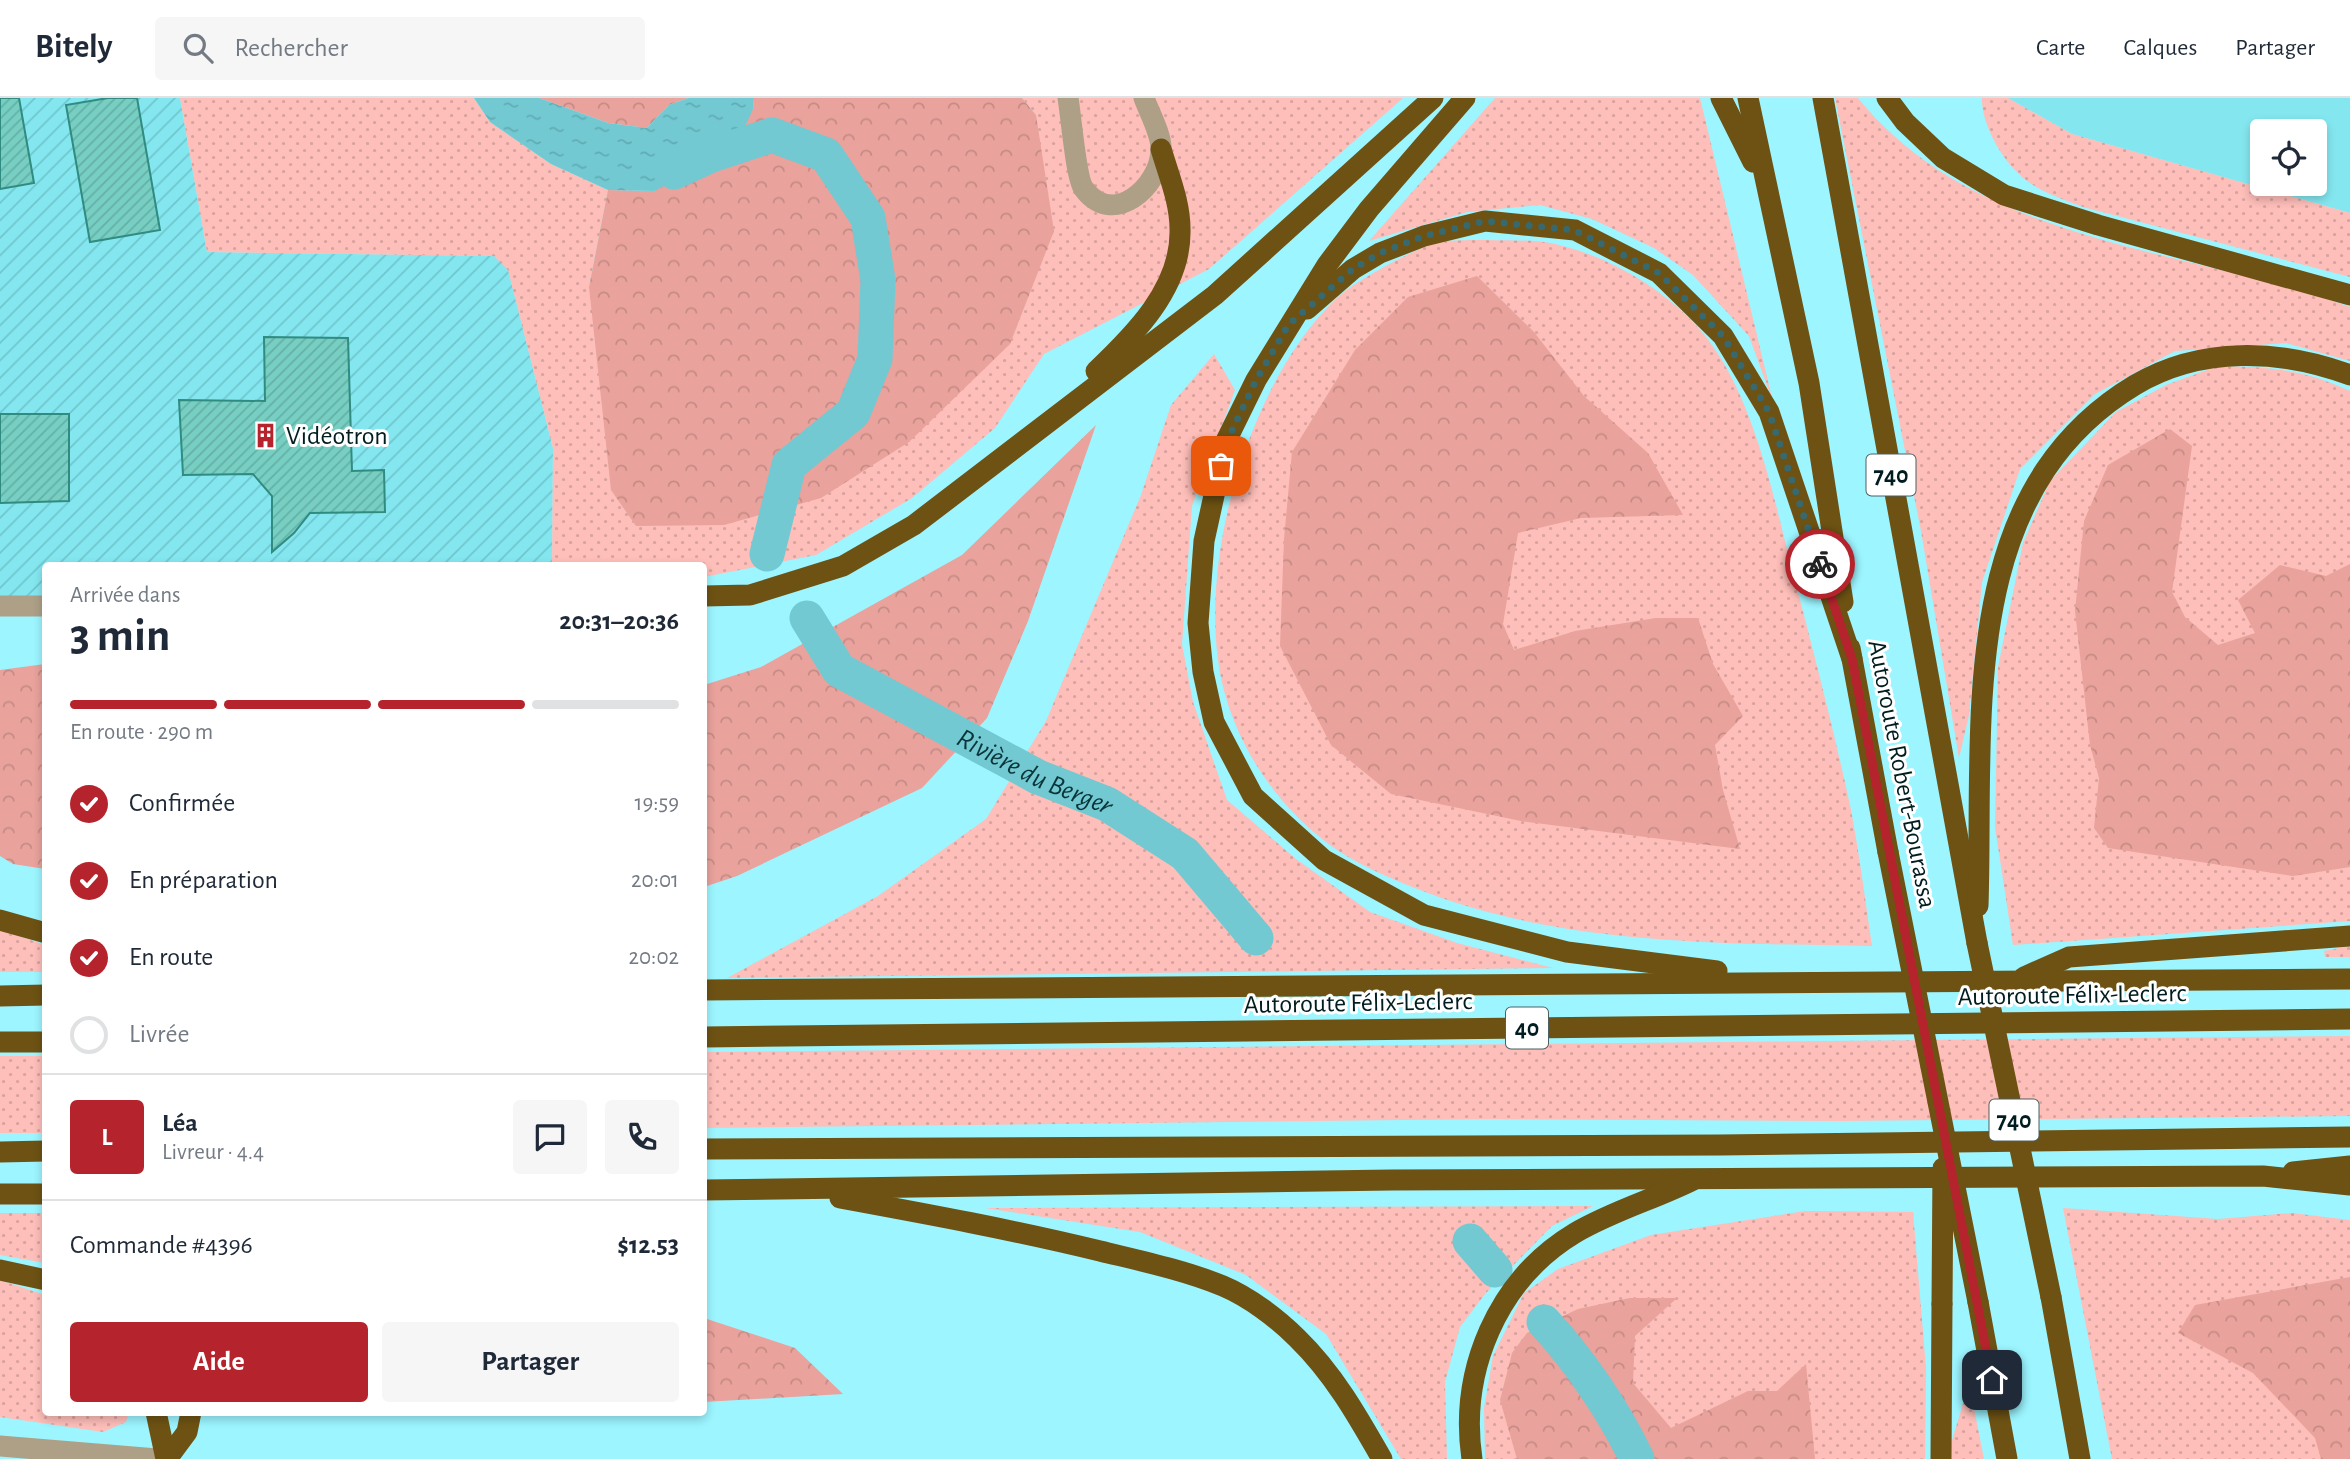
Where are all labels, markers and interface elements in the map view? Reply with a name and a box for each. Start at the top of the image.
search box [155,17,645,80]
icon: search [179,29,217,67]
text: Bitely [35,31,113,64]
text: Rechercher [235,35,348,61]
text: Carte [2036,36,2085,60]
text: Calques [2123,36,2197,60]
text: Partager [2235,36,2315,60]
map controls [2250,119,2327,196]
button: locate [2250,119,2327,196]
building icon: Vidéotron [252,421,280,449]
place label: Vidéotron [286,423,388,449]
pin [1191,436,1251,496]
icon: bag [1202,447,1240,485]
road number: 740 [1867,454,1916,496]
courier [1785,529,1855,599]
icon: bike [1801,545,1839,583]
text: Arrivée dans [70,584,181,607]
text: 20:31–20:36 [559,608,679,634]
text: 3 min [70,613,170,659]
street label: Autoroute Robert-Bourassa [1863,638,1941,911]
text: En route · 290 m [70,721,213,744]
water label: Rivière du Berger [952,724,1118,821]
icon: check [70,785,108,823]
text: Confirmée [129,790,235,816]
text: 19:59 [635,792,679,815]
icon: check [70,862,108,900]
text: En préparation [129,867,278,893]
text: 20:01 [631,869,679,892]
icon: check [70,939,108,977]
text: En route [129,944,213,970]
text: 20:02 [629,946,679,969]
street label: Autoroute Félix-Leclerc [1957,980,2187,1010]
street label: Autoroute Félix-Leclerc [1243,988,1473,1018]
road number: 40 [1506,1008,1548,1048]
text: Livrée [129,1021,189,1047]
button: chat [513,1100,587,1174]
button: phone [605,1100,679,1174]
road number: 740 [1990,1100,2038,1140]
text: Léa [162,1110,198,1136]
text: L [101,1124,113,1150]
text: Livreur · 4.4 [162,1141,264,1164]
text: Commande #4396 [70,1232,253,1258]
text: $12.53 [617,1232,679,1258]
button: Aide [70,1322,368,1402]
button: Partager [382,1322,679,1402]
pin [1962,1350,2022,1410]
icon: home [1973,1361,2011,1399]

